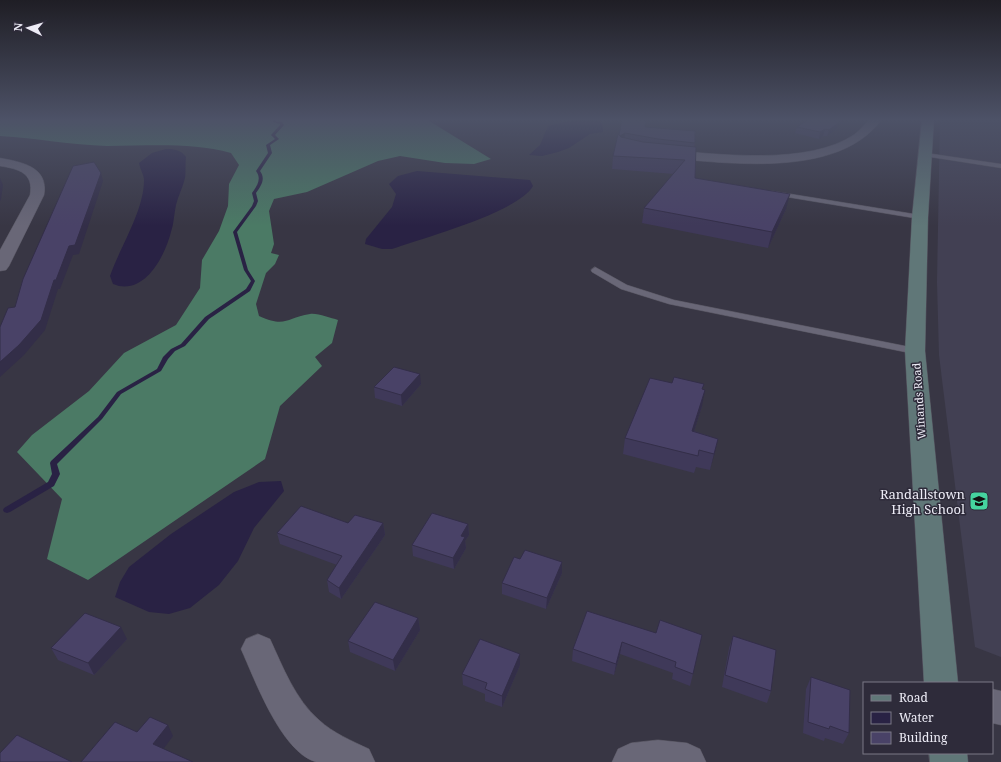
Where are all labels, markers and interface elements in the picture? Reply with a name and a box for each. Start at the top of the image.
north arrow [8,8,48,48]
text: N [10,22,25,32]
street label: Winands Road [908,362,929,440]
place label: Randallstown High School [880,485,966,518]
school or university icon: Randallstown High School [968,490,990,512]
legend [863,682,993,754]
text: Road [899,689,929,706]
text: Water [899,709,934,726]
text: Building [899,729,948,746]

